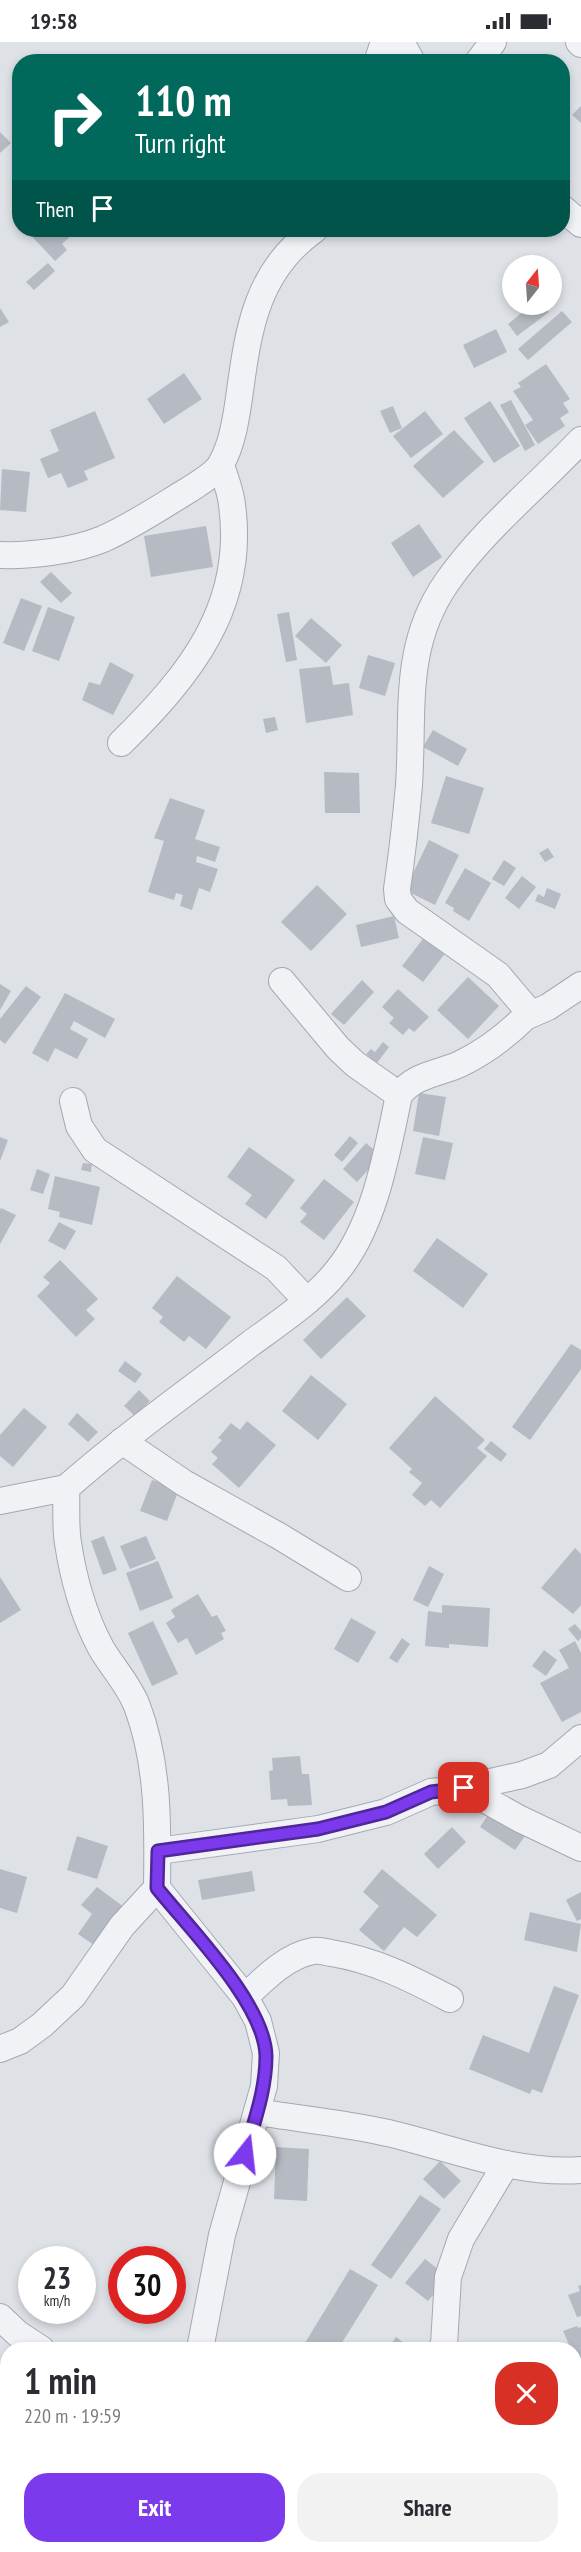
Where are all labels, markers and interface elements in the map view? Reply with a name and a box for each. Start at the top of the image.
text: 19:58 [30,7,78,35]
text: 110 m [135,73,232,128]
icon: right [36,78,114,156]
text: Turn right [135,126,226,160]
icon: arrive [86,192,119,225]
text: Then [36,195,74,223]
north arrow [502,255,562,315]
map controls [502,255,562,315]
pin [438,1762,489,1813]
icon: arrive [447,1771,480,1804]
position arrow [213,2122,277,2186]
speed limit sign: 30 [108,2246,186,2324]
text: 23 [43,2258,71,2297]
text: km/h [44,2291,70,2310]
text: 1 min [24,2357,97,2404]
button: close [495,2362,558,2425]
text: 220 m · 19:59 [24,2403,121,2429]
button: Exit [24,2473,285,2542]
button: Share [297,2473,558,2542]

